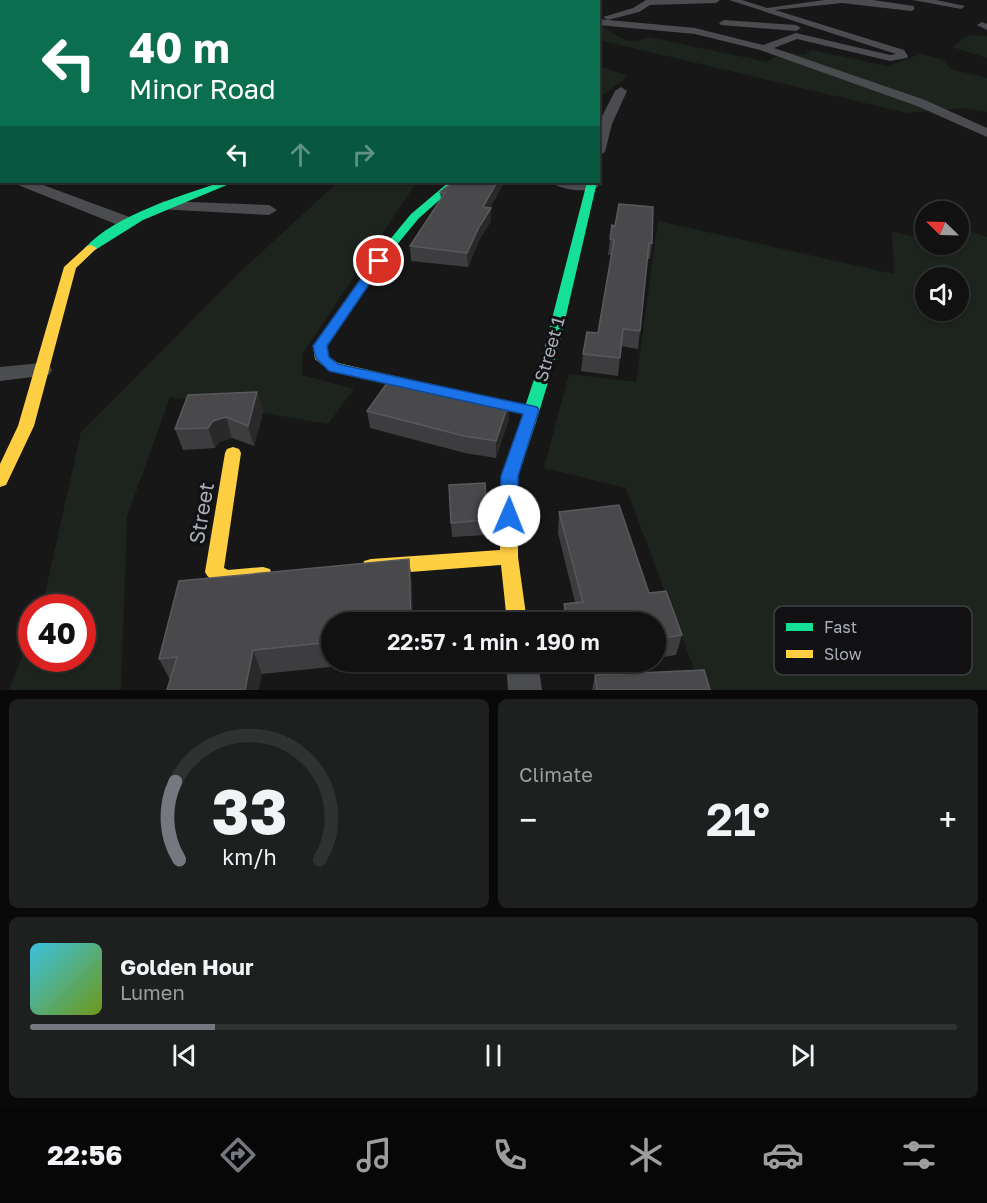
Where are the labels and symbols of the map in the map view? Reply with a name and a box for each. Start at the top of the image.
north arrow [915,201,969,255]
pin [353,235,404,286]
street label: Street 1 [529,314,569,384]
street label: Street [183,480,219,546]
position arrow [477,484,541,548]
speed limit sign: 40 [18,594,96,672]
legend [774,606,972,675]
text: Fast [824,617,857,637]
text: Slow [824,644,862,664]

